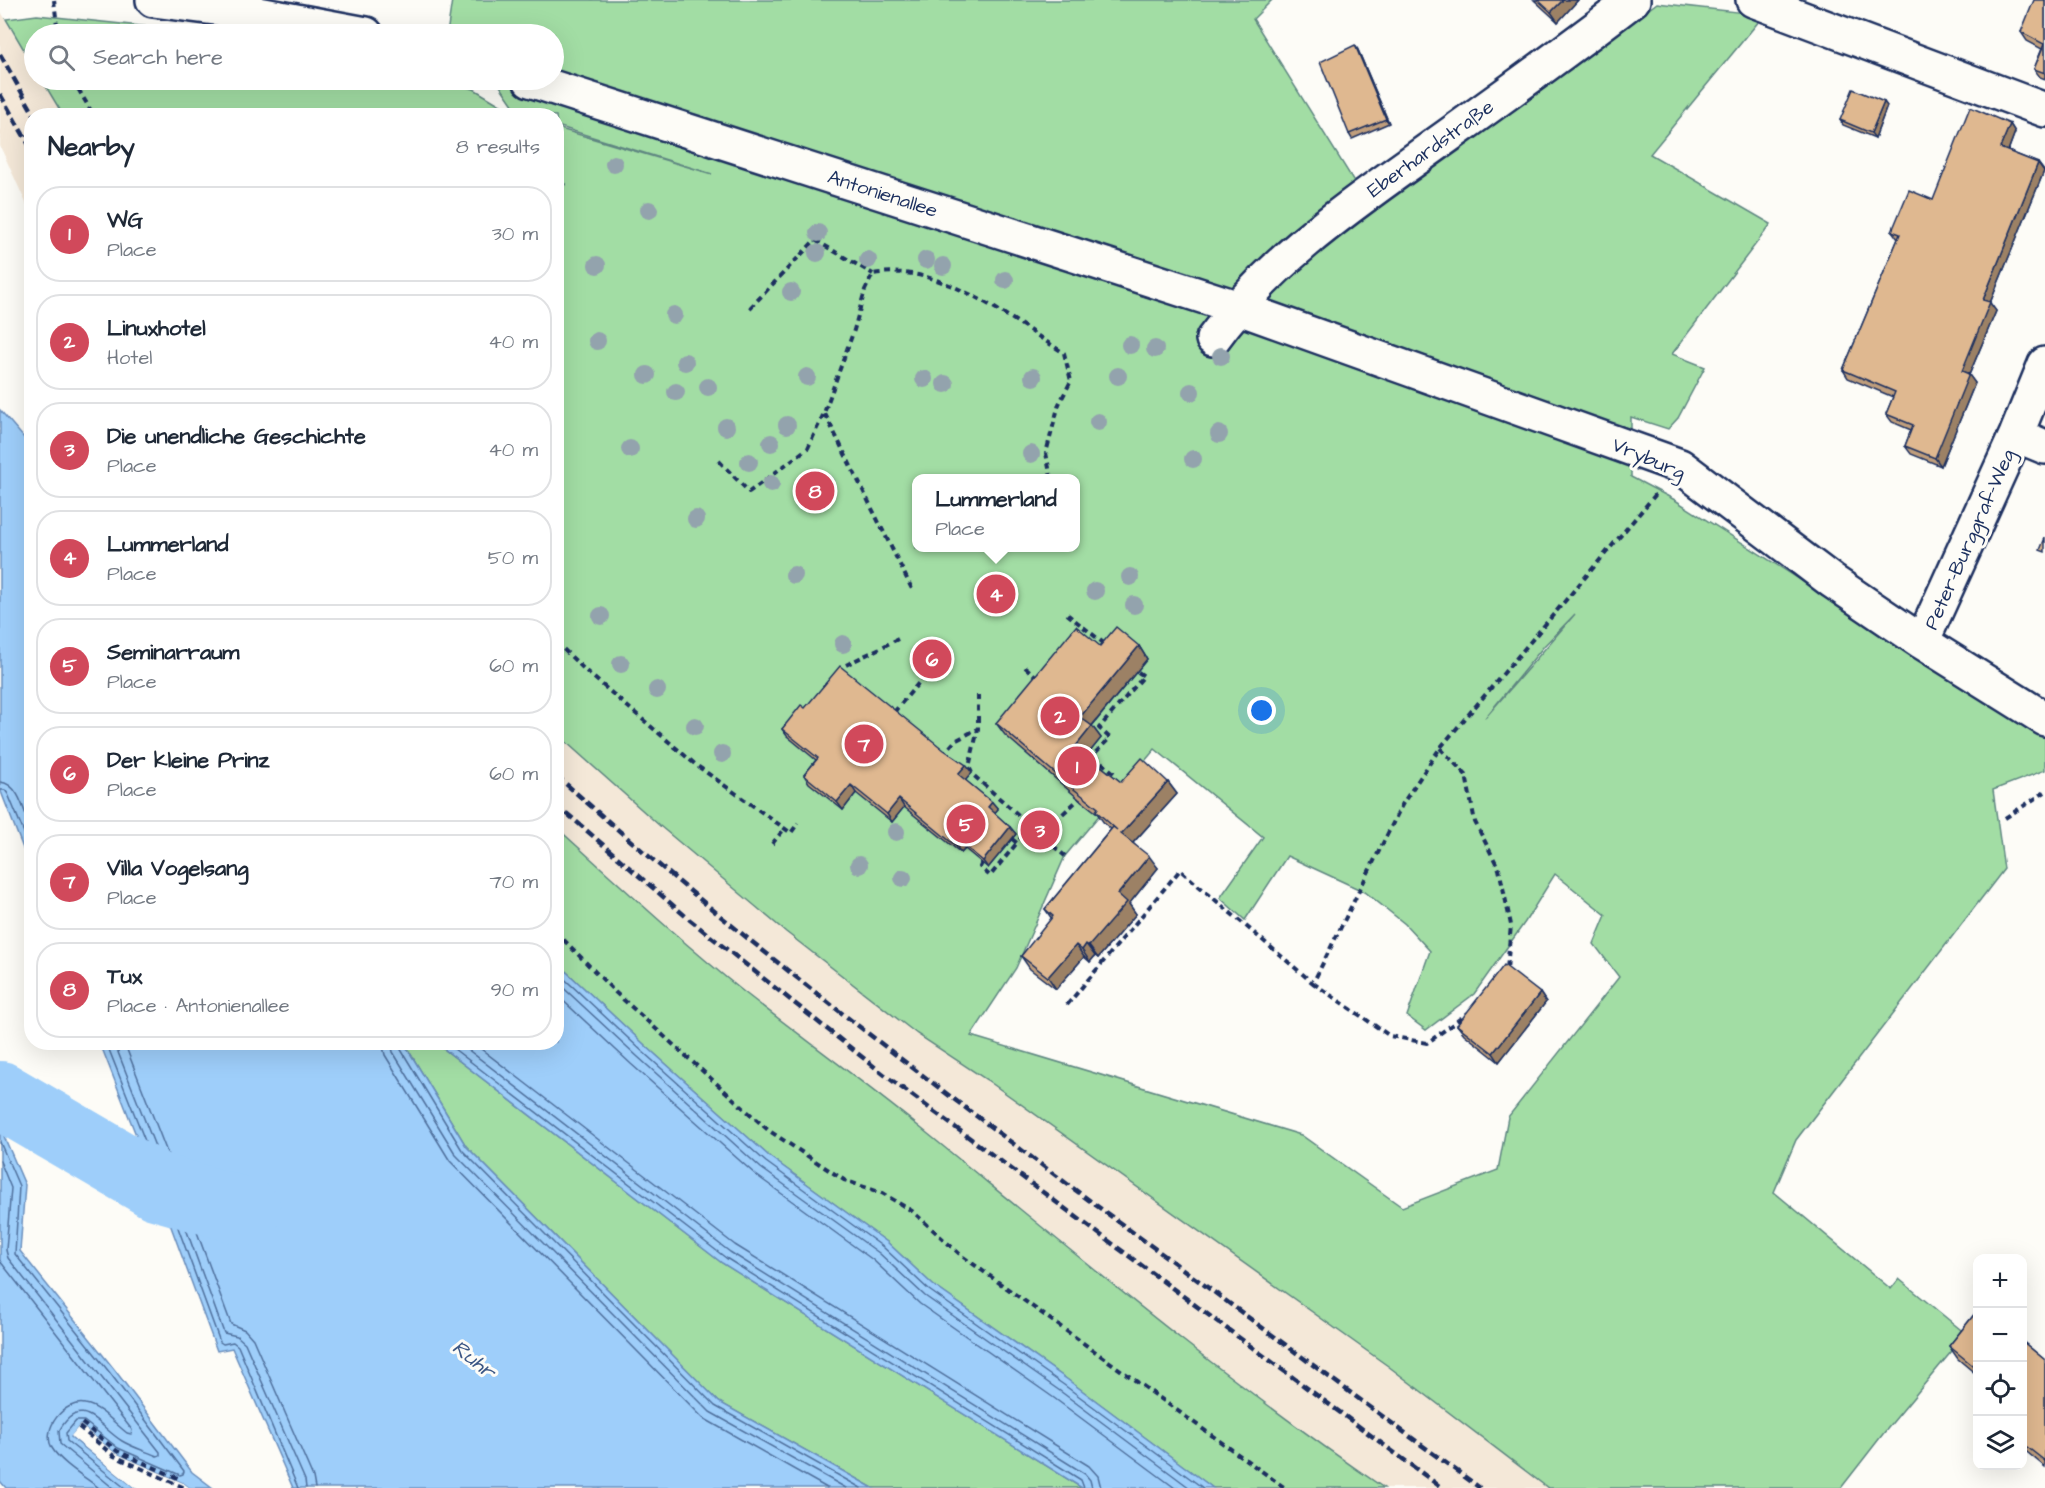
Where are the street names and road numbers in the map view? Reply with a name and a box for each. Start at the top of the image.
street label: Eberhardstraße [1361,93,1500,204]
street label: Antonienallee [824,163,941,225]
street label: Vryburg [1607,431,1690,488]
street label: Peter-Burggraf-Weg [1917,445,2023,635]

